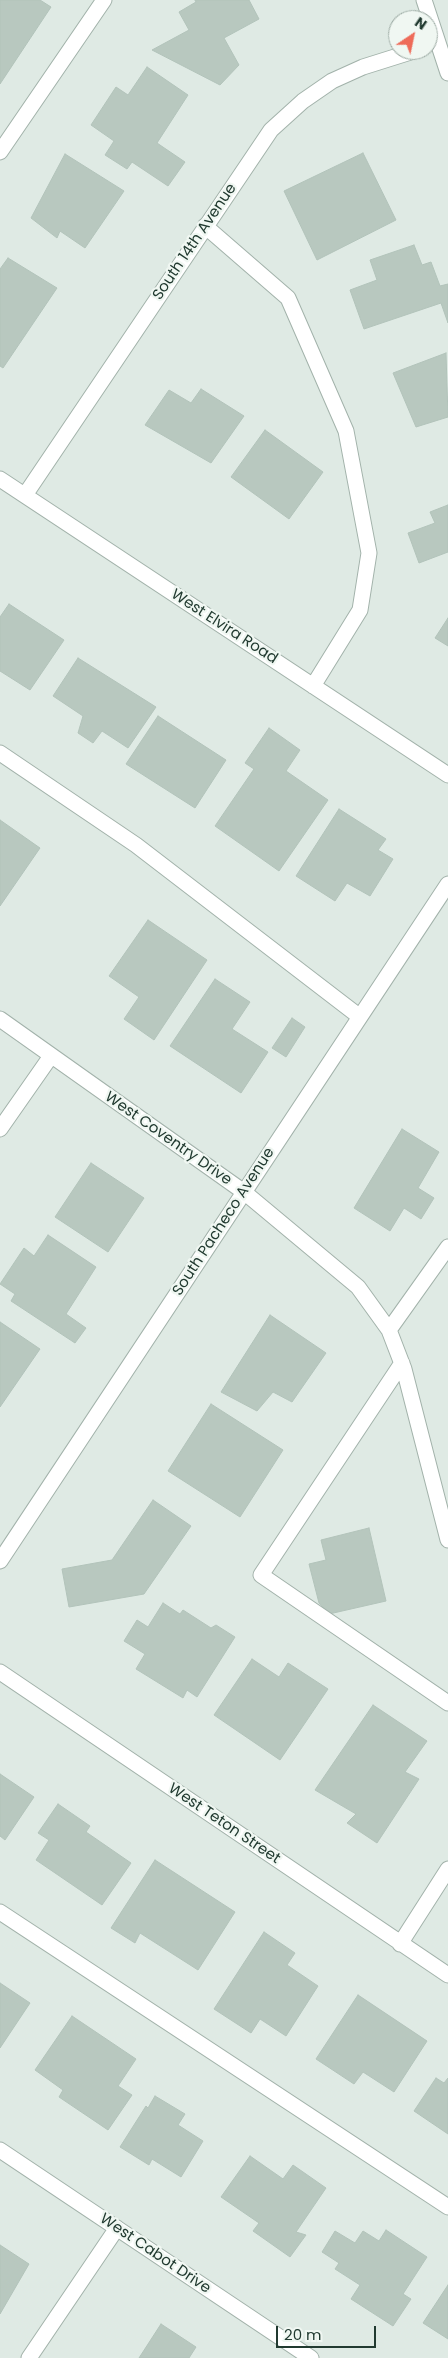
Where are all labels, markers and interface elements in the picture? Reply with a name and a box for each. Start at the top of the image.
north arrow [388,10,438,60]
text: N [411,12,431,35]
street label: South 14th Avenue [149,180,241,304]
street label: West Elvira Road [167,586,281,668]
street label: West Coventry Drive [101,1088,235,1190]
street label: South Pacheco Avenue [169,1145,279,1299]
street label: West Teton Street [165,1780,283,1868]
street label: West Cabot Drive [96,2210,214,2298]
scale bar [278,2316,378,2348]
text: 20 m [284,2324,322,2345]

